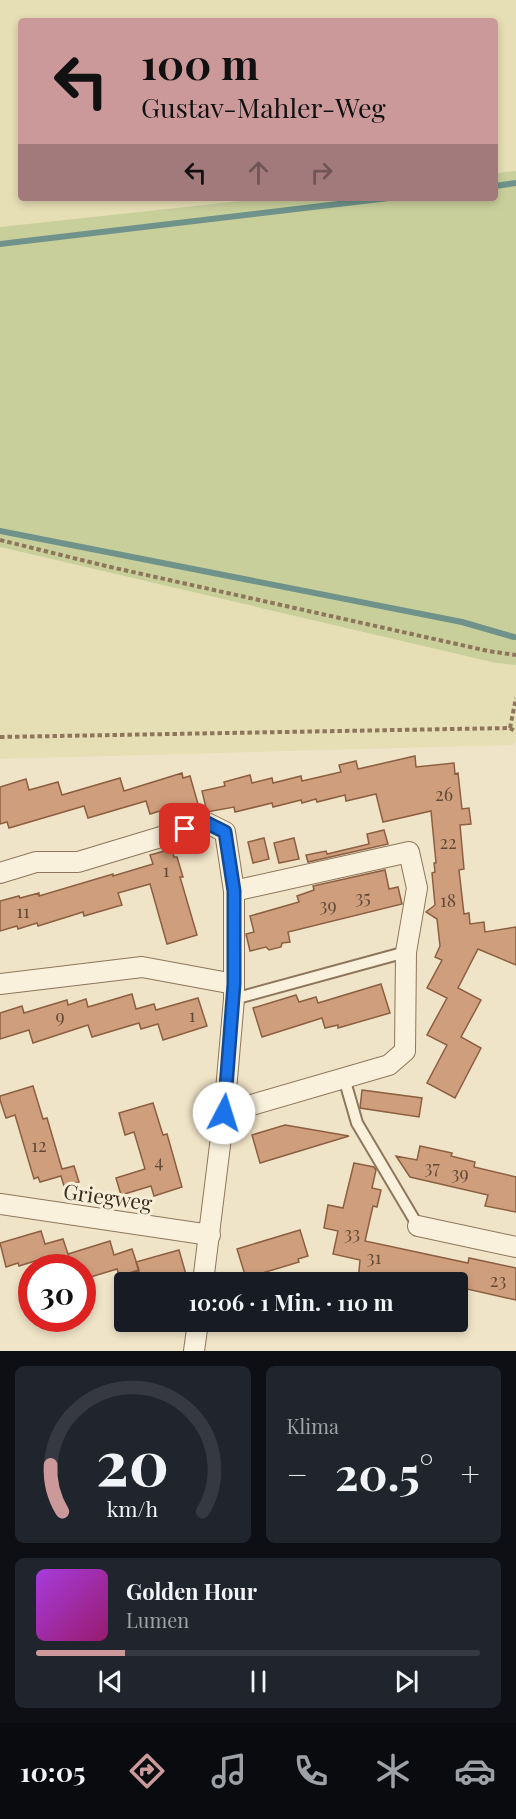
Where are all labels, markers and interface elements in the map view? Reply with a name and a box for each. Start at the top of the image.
text: 100 m [141,35,259,91]
icon: left [42,42,120,120]
text: Gustav-Mahler-Weg [141,89,386,125]
icon: left [179,156,212,189]
icon: ahead [242,156,275,189]
icon: right [305,156,338,189]
house number: 26 [435,782,453,806]
pin [159,803,210,854]
icon: arrive [168,812,201,845]
house number: 22 [439,830,457,854]
house number: 1 [163,858,170,882]
house number: 35 [355,885,371,909]
house number: 18 [440,888,456,912]
house number: 39 [319,893,337,917]
house number: 11 [16,899,30,923]
house number: 1 [189,1003,196,1027]
house number: 9 [55,1004,65,1028]
position arrow [192,1081,256,1145]
house number: 12 [31,1133,47,1157]
house number: 4 [155,1149,164,1173]
house number: 37 [424,1155,440,1179]
house number: 39 [451,1161,469,1185]
street label: Griegweg [62,1176,154,1216]
house number: 33 [344,1221,360,1245]
house number: 31 [367,1245,382,1269]
speed limit sign: 30 [18,1254,96,1332]
house number: 23 [490,1268,506,1292]
text: 10:06 · 1 Min. · 110 m [189,1287,393,1317]
text: Klima [287,1412,339,1439]
text: 20 [96,1418,169,1502]
text: 20.5° [335,1442,434,1502]
text: − [287,1451,308,1495]
text: + [461,1451,480,1495]
text: km/h [107,1494,159,1522]
text: Golden Hour [126,1576,257,1606]
text: Lumen [126,1606,189,1633]
icon: previous [94,1665,127,1698]
icon: pause [242,1665,275,1698]
icon: next [390,1665,423,1698]
icon: directions [126,1750,168,1792]
icon: music [208,1750,250,1792]
icon: phone [290,1750,332,1792]
icon: climate [372,1750,414,1792]
icon: car [454,1750,496,1792]
text: 10:05 [20,1753,85,1789]

